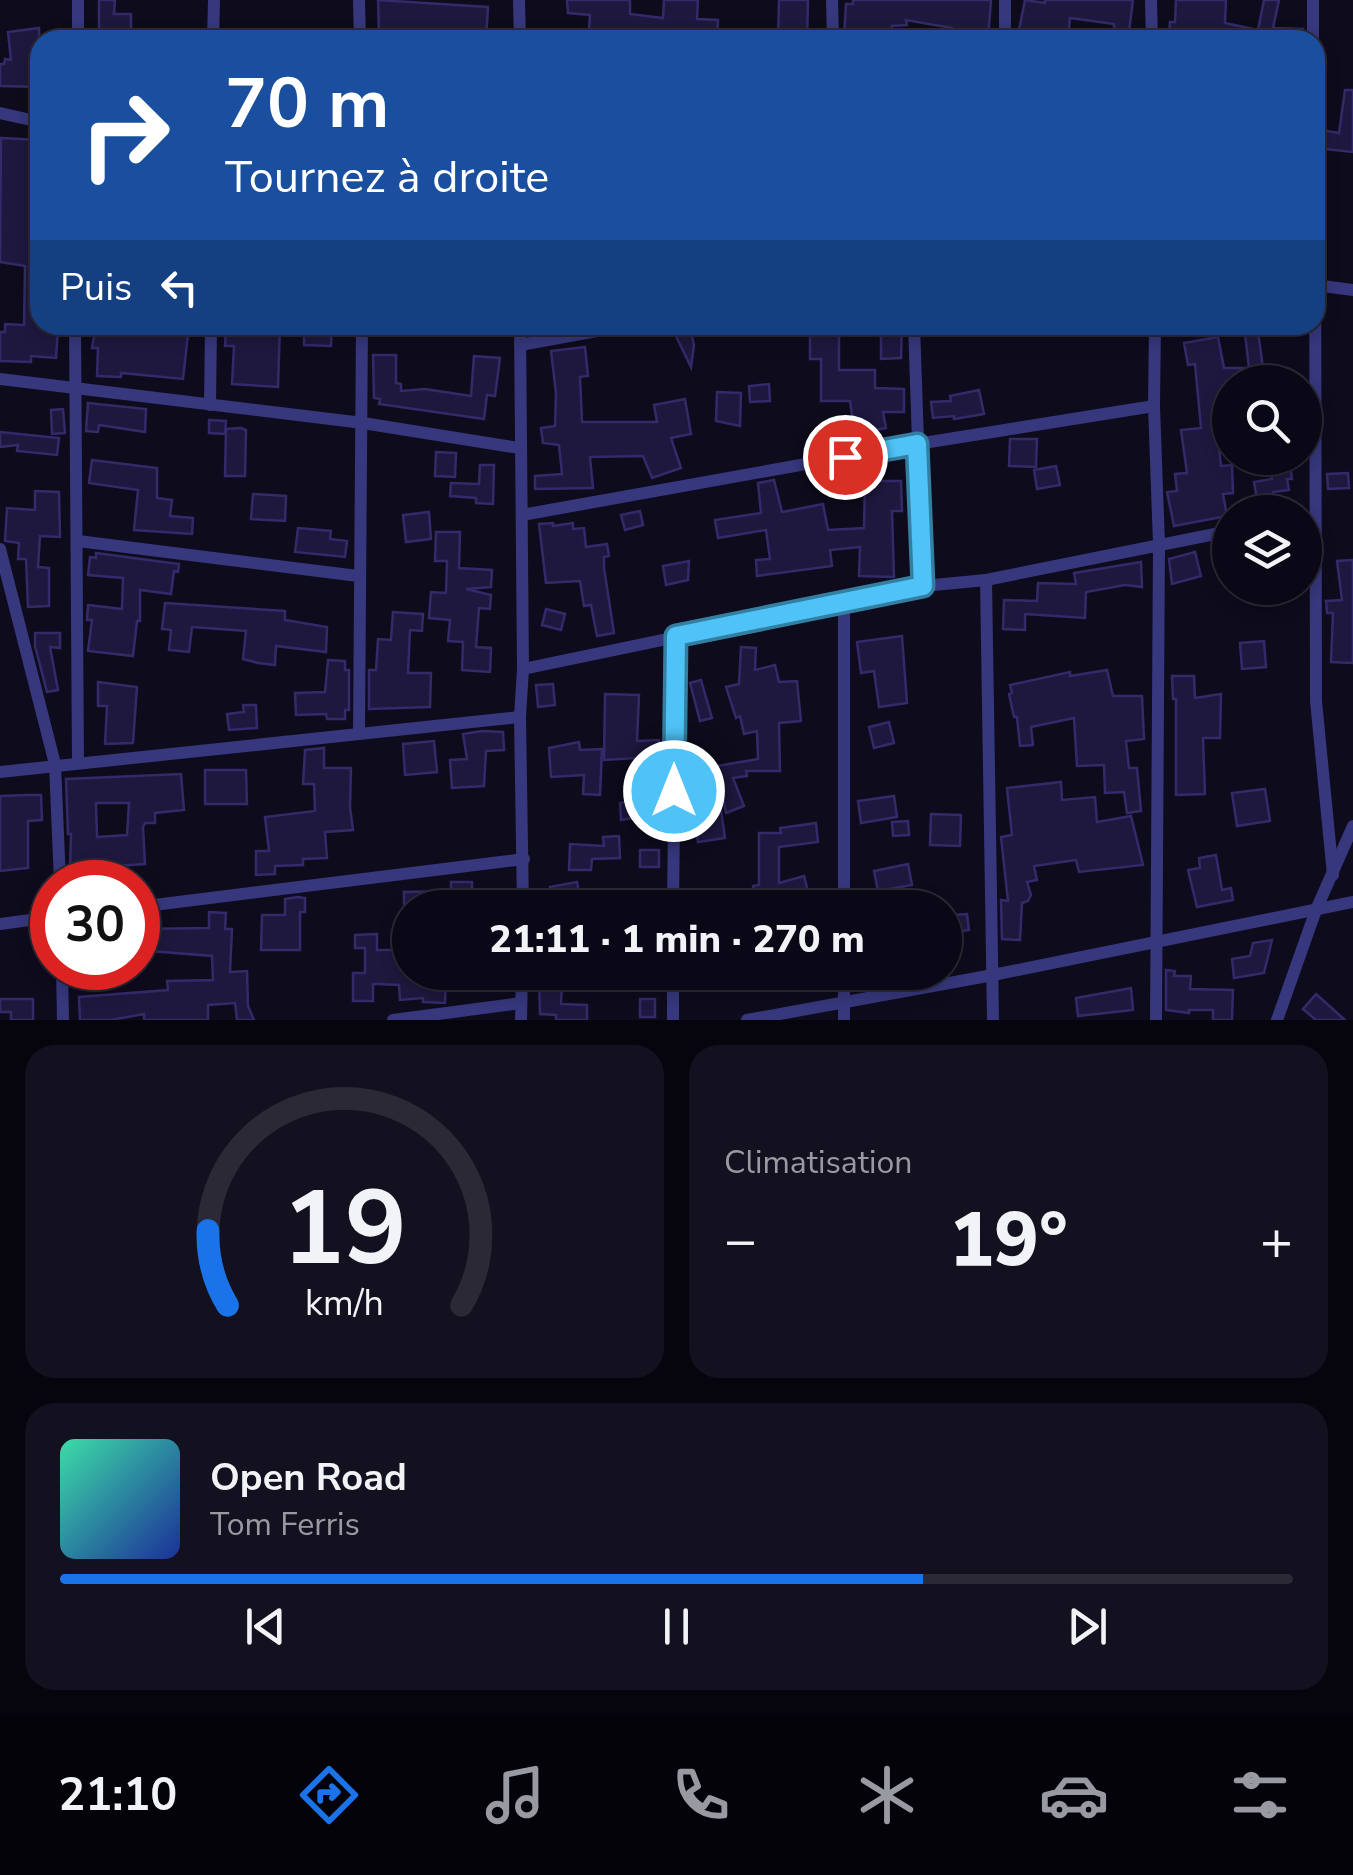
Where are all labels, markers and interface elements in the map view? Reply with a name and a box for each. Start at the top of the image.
text: 70 m [225,56,389,152]
icon: right [60,70,190,200]
text: Tournez à droite [225,147,549,208]
icon: left [152,260,207,315]
text: Puis [60,262,132,313]
map controls [1212,365,1322,605]
button: search [1212,365,1322,475]
pin [803,415,888,500]
icon: arrive [818,430,873,485]
button: layers [1212,495,1322,605]
position arrow [622,739,726,843]
speed limit sign: 30 [30,860,160,990]
text: 21:11 · 1 min · 270 m [489,914,865,965]
text: Climatisation [724,1141,912,1184]
text: 19 [282,1158,407,1300]
text: 19° [949,1189,1068,1291]
text: − [724,1203,757,1278]
text: + [1260,1203,1293,1278]
text: km/h [305,1279,384,1328]
text: Open Road [210,1452,407,1503]
text: Tom Ferris [210,1503,360,1546]
icon: previous [238,1599,293,1654]
icon: pause [649,1599,704,1654]
icon: next [1060,1599,1115,1654]
icon: directions [294,1760,364,1830]
icon: music [480,1760,550,1830]
icon: phone [666,1760,736,1830]
icon: climate [852,1760,922,1830]
icon: car [1039,1760,1109,1830]
icon: filters [1225,1760,1295,1830]
text: 21:10 [58,1765,177,1826]

